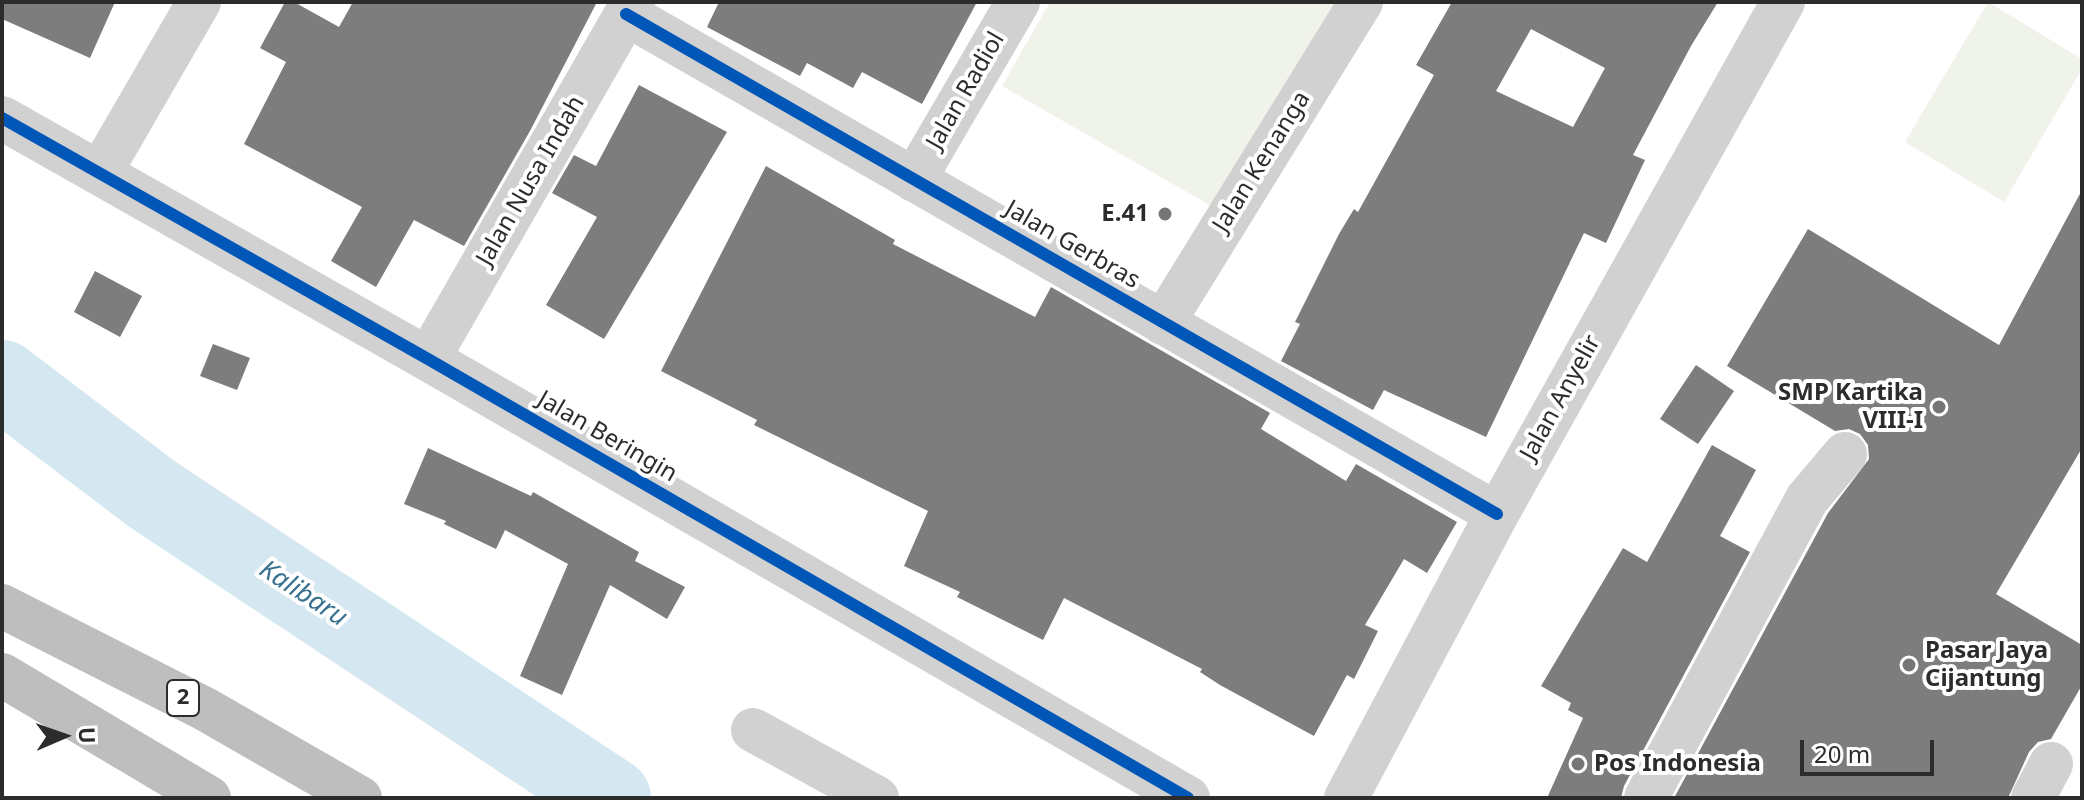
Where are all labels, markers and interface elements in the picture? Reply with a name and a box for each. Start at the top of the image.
street label: Jalan Radiol [921,27,1011,155]
street label: Jalan Kenanga [1207,86,1317,238]
street label: Jalan Nusa Indah [471,91,591,271]
street label: Jalan Gerbras [999,195,1145,295]
place label: E.41 [1101,200,1149,228]
marker: E.41 [1156,205,1174,223]
street label: Jalan Anyelir [1515,330,1607,466]
place label: SMP Kartika VIII-I [1778,379,1923,435]
street label: Jalan Beringin [532,385,682,489]
marker: SMP Kartika VIII-I [1930,398,1948,416]
water label: Kalibaru [253,554,353,634]
place label: Pasar Jaya Cijantung [1925,637,2048,693]
marker: Pasar Jaya Cijantung [1900,656,1918,674]
road number: 2 [167,680,199,716]
north arrow [24,696,104,776]
scale bar [1804,724,1938,774]
text: U [73,726,103,744]
text: 20 m [1814,737,1870,770]
place label: Pos Indonesia [1594,750,1761,778]
marker: Pos Indonesia [1569,755,1587,773]

